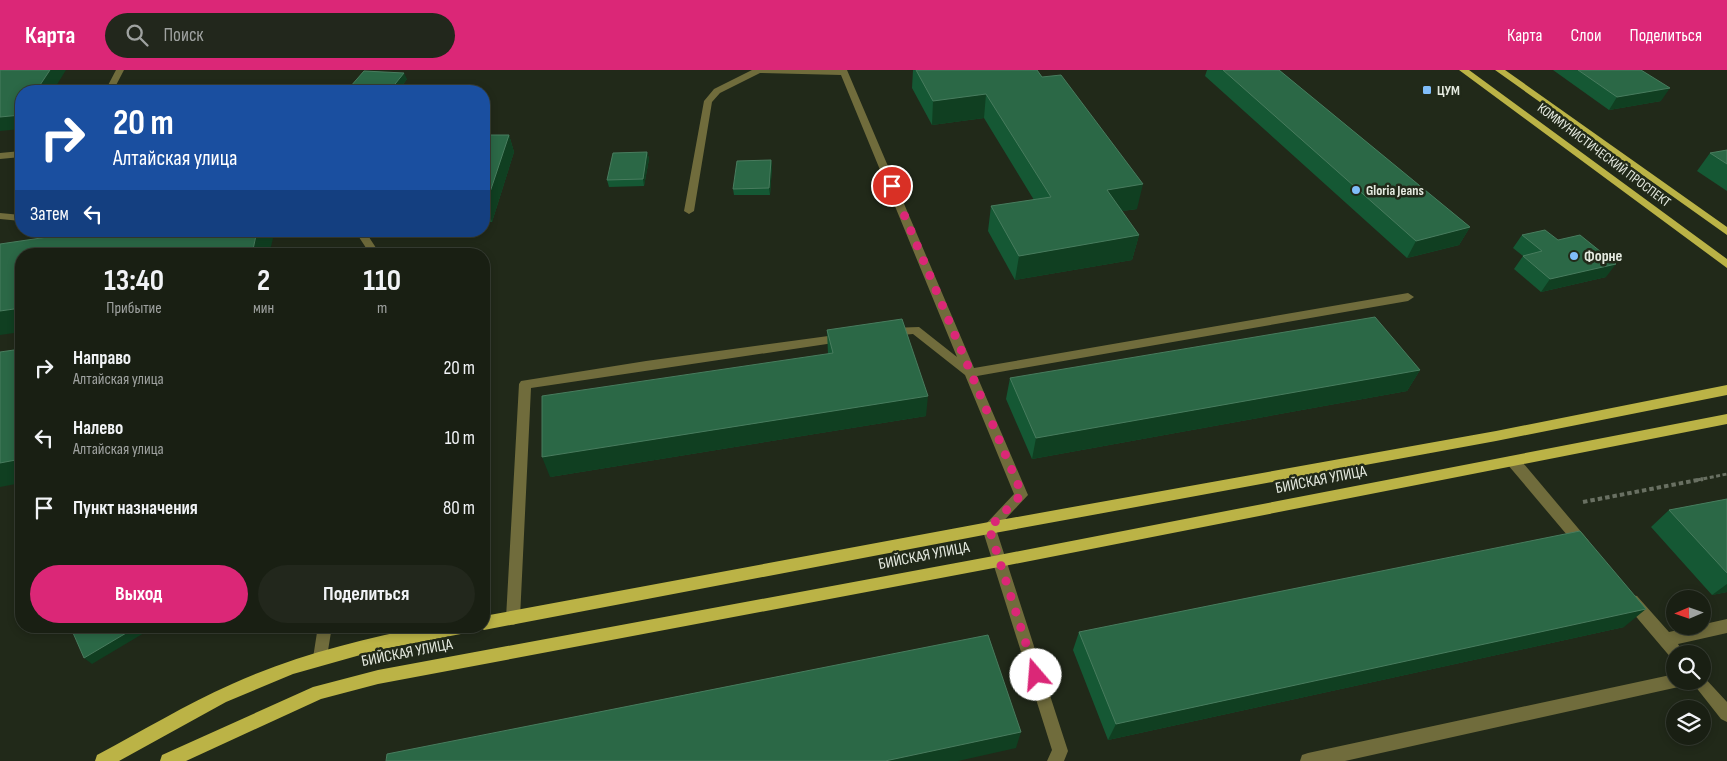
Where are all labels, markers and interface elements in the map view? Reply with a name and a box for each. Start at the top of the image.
search box [105,13,455,58]
text: Карта [25,21,75,50]
icon: search [123,21,151,49]
text: Поиск [163,24,204,47]
text: Карта [1507,25,1543,46]
text: Слои [1571,25,1602,46]
text: Поделиться [1630,25,1702,46]
place label: ЦУМ [1437,82,1460,99]
marker: ЦУМ [1421,84,1433,96]
street label: КОММУНИСТИЧЕСКИЙ ПРОСПЕКТ [1534,99,1674,211]
text: 20 m [113,102,174,145]
icon: right [30,105,95,170]
text: Алтайская улица [113,145,238,172]
pin [871,165,913,207]
icon: arrive [878,172,906,200]
place label: Gloria Jeans [1366,182,1424,199]
marker: Gloria Jeans [1350,184,1362,196]
icon: left [79,200,107,228]
text: Затем [30,203,69,226]
place label: Форне [1584,247,1623,266]
marker: Форне [1568,250,1580,262]
text: 13:40 [104,263,164,299]
text: 2 [257,263,270,299]
text: 110 [363,263,401,299]
text: Прибытие [106,299,162,318]
text: мин [253,299,274,318]
text: m [377,299,387,318]
text: Направо [73,347,131,370]
icon: right [30,354,58,382]
text: 20 m [443,357,475,380]
text: Алтайская улица [73,370,164,389]
text: Налево [73,417,123,440]
icon: left [30,424,58,452]
text: 10 m [445,427,475,450]
text: Алтайская улица [73,440,164,459]
street label: БИЙСКАЯ УЛИЦА [1274,462,1368,498]
icon: arrive [30,494,58,522]
text: Пункт назначения [73,497,198,520]
text: 80 m [443,497,475,520]
street label: БИЙСКАЯ УЛИЦА [877,538,971,574]
button: Выход [30,565,248,623]
button: Поделиться [258,565,475,623]
north arrow [1666,590,1711,635]
map controls [1666,590,1711,745]
street label: БИЙСКАЯ УЛИЦА [360,635,454,671]
button: search [1666,645,1711,690]
position arrow [1009,648,1061,700]
button: layers [1666,700,1711,745]

